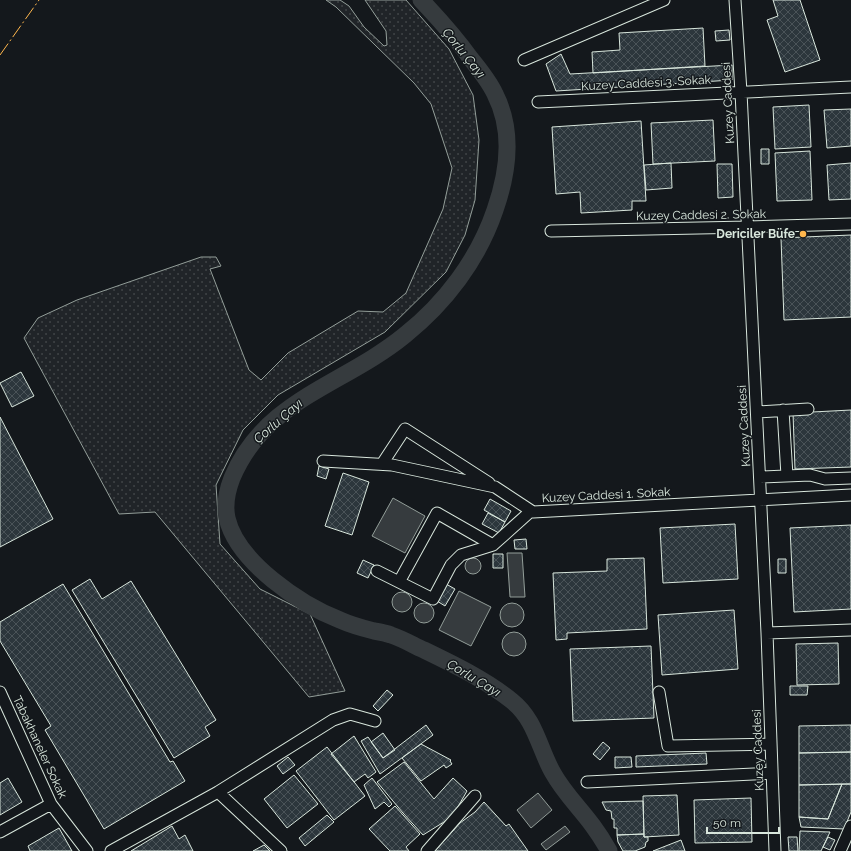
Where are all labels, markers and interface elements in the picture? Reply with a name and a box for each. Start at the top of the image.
water label: Çorlu Çayı [439,25,489,81]
street label: Kuzey Caddesi [719,62,737,144]
street label: Kuzey Caddesi 3. Sokak [581,73,712,93]
street label: Kuzey Caddesi 2. Sokak [636,207,767,223]
place label: Dericiler Büfe [716,227,795,241]
marker: Dericiler Büfe [798,229,808,239]
street label: Kuzey Caddesi [735,385,753,467]
water label: Çorlu Çayı [250,396,306,446]
street label: Kuzey Caddesi 1. Sokak [541,485,671,505]
water label: Çorlu Çayı [444,656,504,700]
street label: Tabakhaneler Sokak [10,694,70,801]
street label: Kuzey Caddesi [750,709,766,791]
scale bar [707,809,779,835]
text: 50 m [713,816,741,830]

